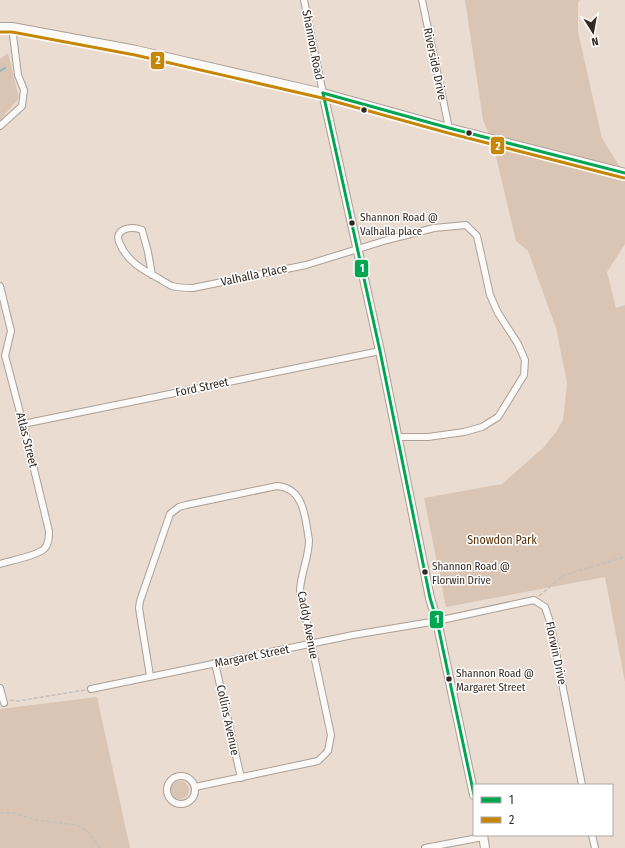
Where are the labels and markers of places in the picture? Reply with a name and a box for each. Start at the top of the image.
unlabelled marker [359,105,369,115]
unlabelled marker [464,128,474,138]
place label: Shannon Road @ Valhalla place [360,211,438,238]
marker: Shannon Road @ Valhalla place [347,218,357,228]
place label: Shannon Road @ Florwin Drive [432,560,510,587]
marker: Shannon Road @ Florwin Drive [420,567,430,577]
place label: Shannon Road @ Margaret Street [456,667,534,694]
marker: Shannon Road @ Margaret Street [444,674,454,684]

